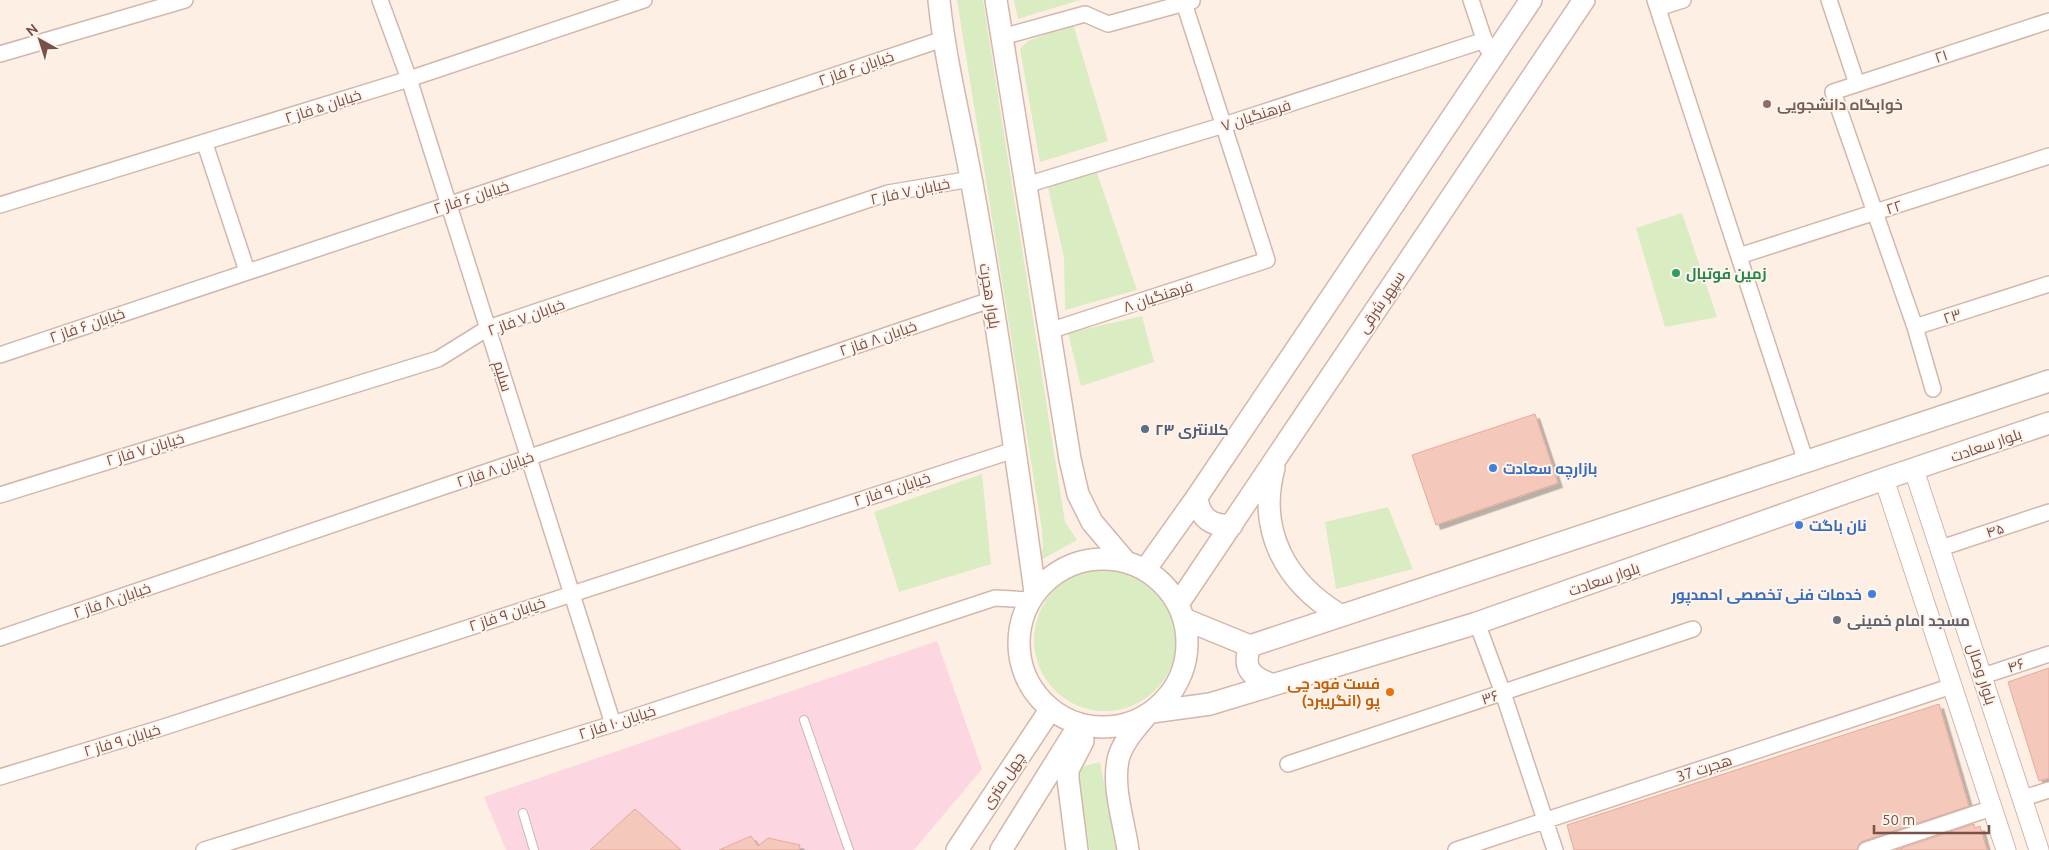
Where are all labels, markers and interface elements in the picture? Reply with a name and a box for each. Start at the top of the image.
north arrow [15,15,65,65]
text: N [23,20,41,39]
street label: ۲۱ [1932,46,1950,66]
street label: خیابان ۶ فاز ۲ [816,47,897,91]
street label: خیابان ۵ فاز ۲ [283,86,364,128]
street label: فرهنگیان ۷ [1219,96,1294,136]
place label: خوابگاه دانشجویی [1777,96,1903,114]
marker: خوابگاه دانشجویی [1761,98,1773,110]
street label: خیابان ۷ فاز ۲ [869,174,952,210]
street label: خیابان ۶ فاز ۲ [431,177,512,219]
street label: ۲۲ [1884,196,1904,218]
street label: بلوار هجرت [975,262,1004,330]
place label: زمین فوتبال [1686,265,1767,283]
marker: زمین فوتبال [1670,267,1682,279]
street label: سپهر شرقی [1354,268,1409,337]
street label: فرهنگیان ۸ [1121,277,1196,317]
street label: خیابان ۷ فاز ۲ [485,295,567,341]
street label: خیابان ۶ فاز ۲ [47,304,128,348]
street label: ۲۳ [1941,305,1963,327]
street label: خیابان ۸ فاز ۲ [837,317,920,361]
street label: سلیم [488,359,516,394]
place label: کلانتری ۲۳ [1155,421,1229,439]
marker: کلانتری ۲۳ [1139,423,1151,435]
street label: بلوار سعادت [1948,425,2024,466]
street label: خیابان ۷ فاز ۲ [104,429,187,471]
street label: خیابان ۸ فاز ۲ [454,448,537,492]
place label: بازارچه سعادت [1503,460,1597,480]
marker: بازارچه سعادت [1487,462,1499,474]
street label: خیابان ۹ فاز ۲ [852,469,933,511]
place label: نان باگت [1809,517,1867,535]
marker: نان باگت [1793,519,1805,531]
street label: ۴۵ [1984,519,2006,541]
street label: بلوار سعادت [1566,559,1642,600]
street label: خیابان ۸ فاز ۲ [71,579,154,623]
place label: خدمات فنی تخصصی احمدپور [1670,586,1862,606]
marker: خدمات فنی تخصصی احمدپور [1866,588,1878,600]
street label: خیابان ۹ فاز ۲ [467,594,548,636]
place label: مسجد امام خمینی [1847,612,1970,631]
marker: مسجد امام خمینی [1831,614,1843,626]
street label: بلوار وصال [1963,641,2000,707]
street label: ۴۶ [2005,654,2027,676]
place label: فست فود چی پو (انگریبرد) [1287,675,1381,712]
marker: فست فود چی پو (انگریبرد) [1384,686,1396,698]
street label: ۳۶ [1479,686,1501,708]
street label: خیابان ۱۰ فاز ۲ [576,702,658,744]
street label: خیابان ۹ فاز ۲ [82,720,163,762]
street label: چهل متری [978,749,1030,812]
street label: هجرت 37 [1674,751,1734,786]
scale bar [1874,802,1989,834]
text: 50 m [1882,811,1915,828]

